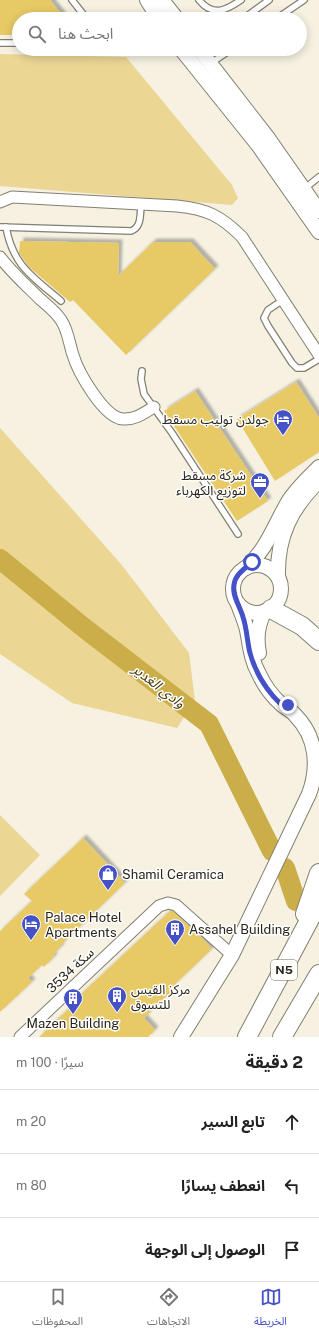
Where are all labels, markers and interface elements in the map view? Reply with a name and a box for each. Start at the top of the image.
search box [12,12,307,56]
icon: search [26,23,48,45]
text: ابحث هنا [58,25,113,42]
hotel icon: جولدن توليب مسقط [272,408,294,436]
place label: جولدن توليب مسقط [162,412,269,428]
place label: شركة مسقط لتوزيع الكهرباء [176,468,246,501]
office icon: شركة مسقط لتوزيع الكهرباء [249,471,271,499]
route start [243,553,261,571]
water label: وادي الغدير [127,660,188,714]
route end [279,696,297,714]
shop icon: Shamil Ceramica [97,863,119,891]
place label: Shamil Ceramica [122,867,224,882]
place label: Palace Hotel Apartments [45,910,122,940]
hotel icon: Palace Hotel Apartments [20,913,42,941]
building icon: Assahel Building [164,918,186,946]
place label: Assahel Building [189,922,290,937]
street label: سكة 3534 [44,945,97,996]
road number: N5 [271,960,297,980]
place label: مركز القيس للتسوق [131,982,191,1012]
building icon: مركز القيس للتسوق [106,985,128,1013]
building icon: Mazen Building [62,987,84,1015]
place label: Mazen Building [27,1016,119,1031]
text: 2 دقيقة [246,1052,303,1072]
text: سيرًا · 100 m [16,1055,84,1070]
icon: ahead [281,1111,303,1133]
text: تابع السير [201,1113,265,1130]
text: 20 m [16,1114,46,1129]
icon: left [281,1175,303,1197]
text: انعطف يسارًا [181,1177,265,1194]
text: 80 m [16,1178,47,1193]
icon: arrive [281,1239,303,1261]
text: الوصول إلى الوجهة [145,1241,265,1258]
tab: المحفوظات [32,1286,83,1333]
tab: الاتجاهات [147,1286,190,1333]
tab: الخريطة [254,1286,287,1333]

